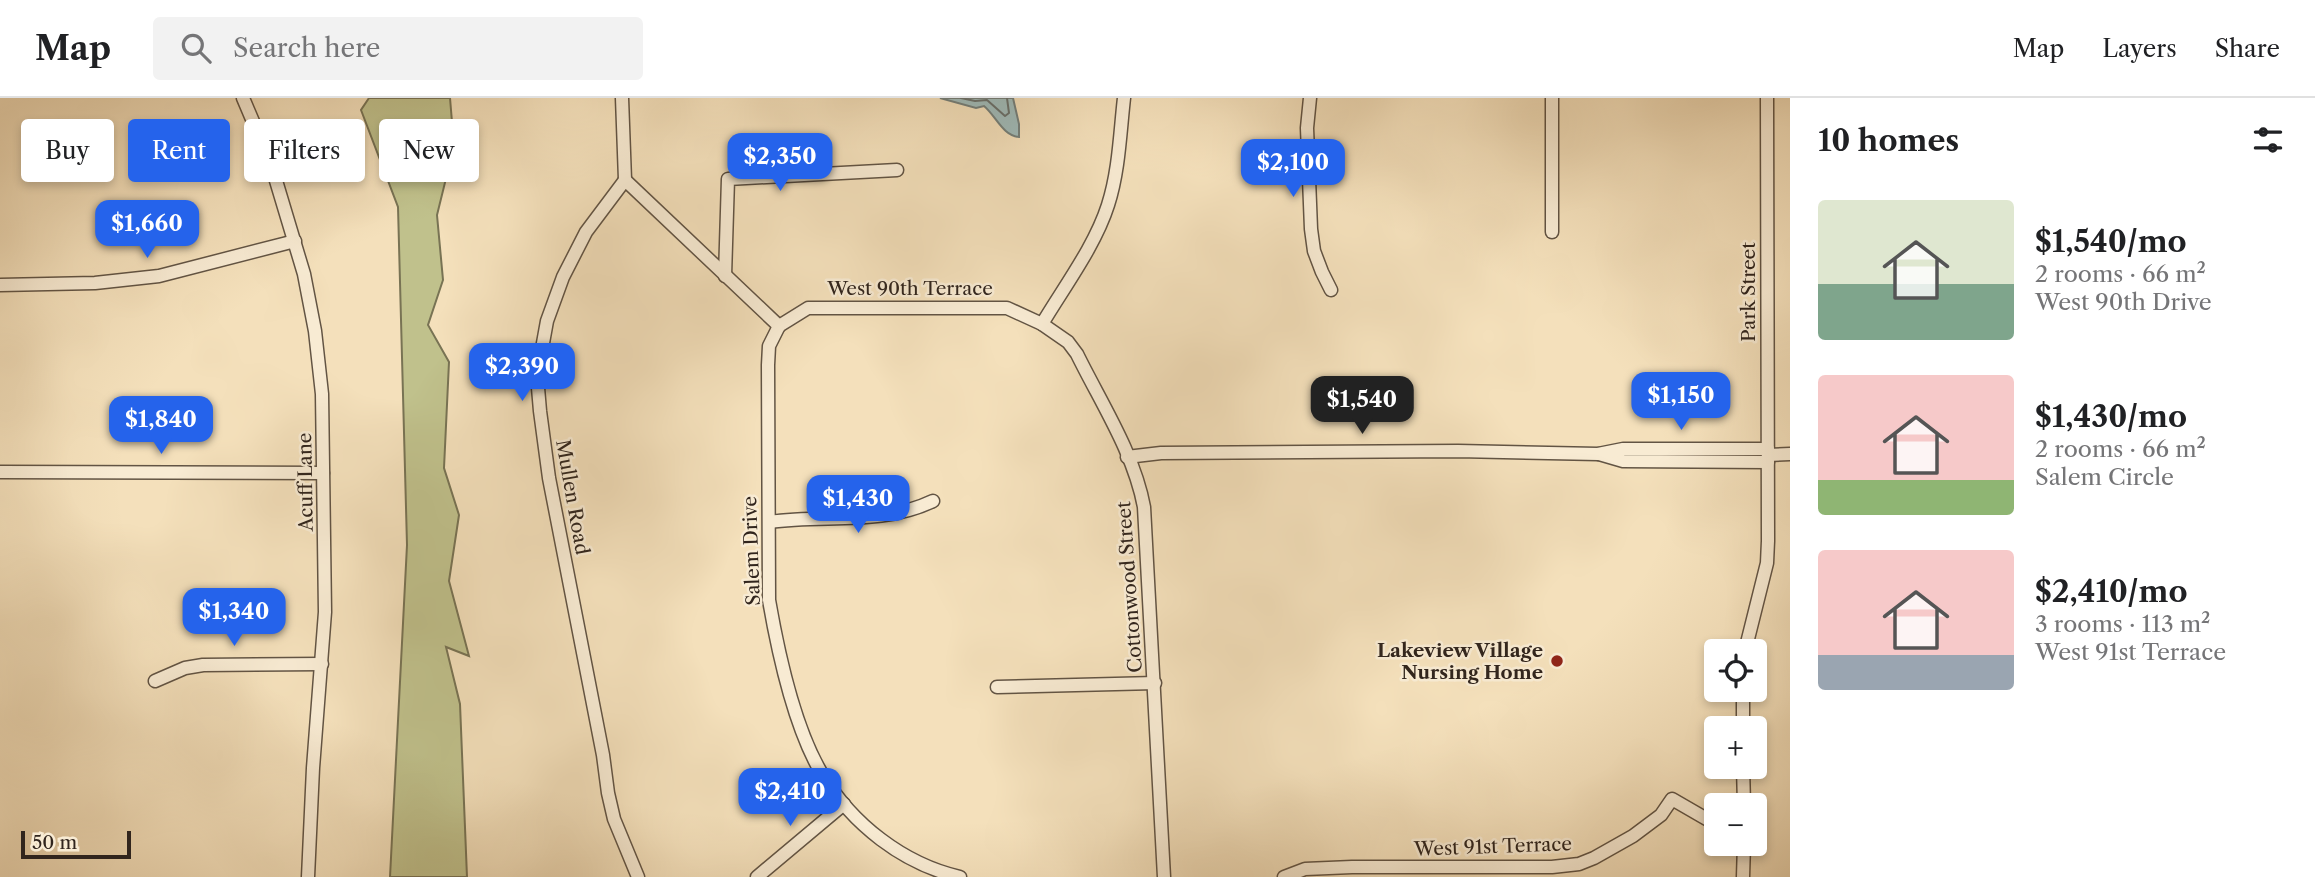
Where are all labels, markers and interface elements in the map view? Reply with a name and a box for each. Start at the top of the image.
search box [153,17,643,80]
text: Map [35,28,111,69]
icon: search [177,29,215,67]
text: Search here [233,32,380,64]
text: Map [2013,34,2064,63]
text: Layers [2102,34,2177,63]
text: Share [2215,34,2280,63]
chip: Buy [21,119,114,182]
chip: Rent [128,119,230,182]
chip: Filters [244,119,365,182]
chip: New [379,119,479,182]
icon: filters [2249,121,2287,159]
text: 10 homes [1818,122,1959,159]
pin: $2,350 [723,134,837,193]
pin: $2,100 [1236,140,1350,199]
text: $2,350 [743,142,817,170]
text: $2,100 [1257,148,1329,176]
pin: $1,660 [90,200,204,260]
text: $1,660 [111,209,183,237]
text: $1,540/mo [2035,223,2187,260]
icon: home [1874,228,1958,312]
street label: Park Street [1737,242,1760,342]
text: 2 rooms · 66 m² [2035,260,2206,288]
street label: West 90th Terrace [826,277,993,300]
text: West 90th Drive [2035,288,2212,316]
pin: $2,390 [465,344,579,403]
text: $2,390 [485,352,559,380]
pin: $1,150 [1624,372,1738,432]
pin: $1,540 [1305,376,1419,436]
text: $1,150 [1647,381,1715,409]
text: $1,540 [1327,385,1397,413]
pin: $1,840 [104,396,218,456]
text: $1,430/mo [2035,398,2187,435]
icon: home [1874,403,1958,487]
text: $1,840 [125,405,197,433]
street label: Acuff Lane [293,433,318,532]
text: 2 rooms · 66 m² [2035,435,2206,463]
street label: Mullen Road [551,438,594,557]
text: Salem Circle [2035,463,2174,491]
pin: $1,430 [801,476,915,535]
text: $1,430 [823,484,893,512]
street label: Salem Drive [738,496,765,606]
street label: Cottonwood Street [1112,500,1147,673]
text: $2,410/mo [2035,573,2188,610]
icon: home [1874,578,1958,662]
pin: $1,340 [177,588,291,648]
text: $1,340 [199,597,269,625]
text: 3 rooms · 113 m² [2035,610,2211,638]
text: West 91st Terrace [2035,638,2226,666]
place label: Lakeview Village Nursing Home [1377,639,1543,684]
map controls [1704,639,1767,856]
button: locate [1704,639,1767,702]
marker: Lakeview Village Nursing Home [1549,653,1565,669]
button: + [1704,716,1767,779]
pin: $2,410 [733,768,847,828]
text: $2,410 [754,777,826,805]
button: − [1704,793,1767,856]
scale bar [21,828,131,860]
text: 50 m [32,831,77,854]
street label: West 91st Terrace [1413,832,1572,861]

